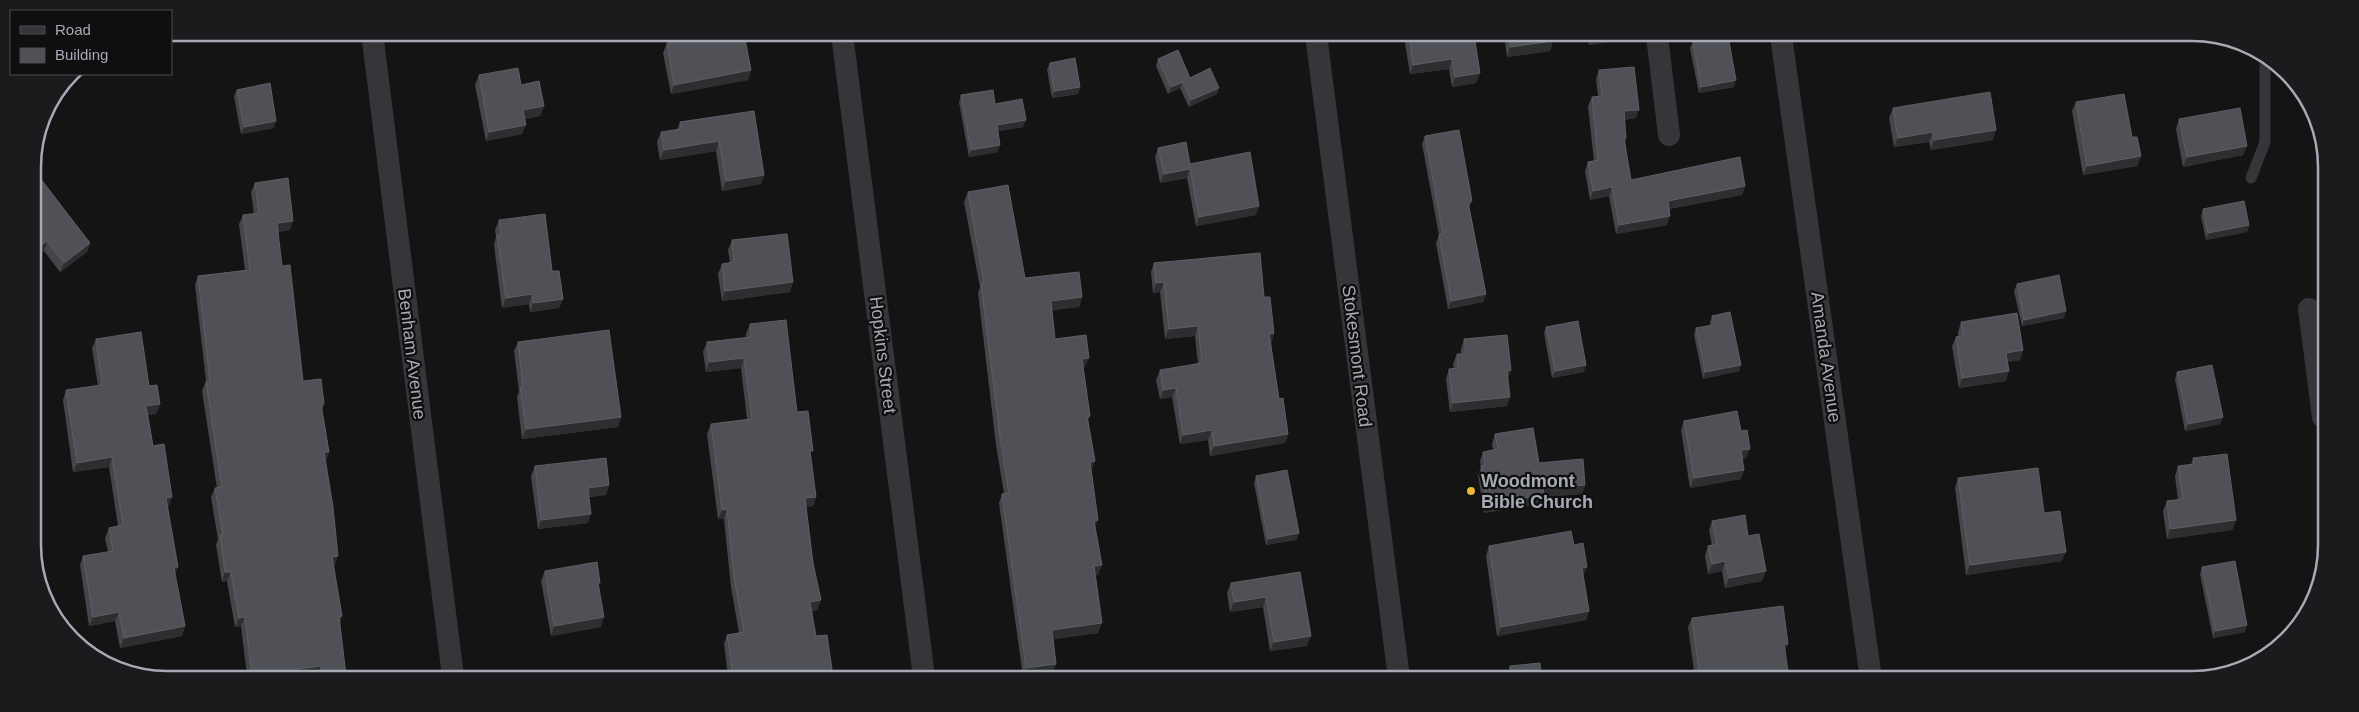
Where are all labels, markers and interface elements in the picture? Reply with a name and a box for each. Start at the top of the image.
legend [10,10,172,75]
text: Road [55,21,91,38]
text: Building [55,46,108,63]
street label: Stokesmont Road [1338,284,1376,428]
street label: Benham Avenue [394,287,430,421]
street label: Amanda Avenue [1807,290,1845,424]
street label: Hopkins Street [866,295,900,415]
place label: Woodmont Bible Church [1481,471,1593,512]
marker: Woodmont Bible Church [1465,485,1477,497]

